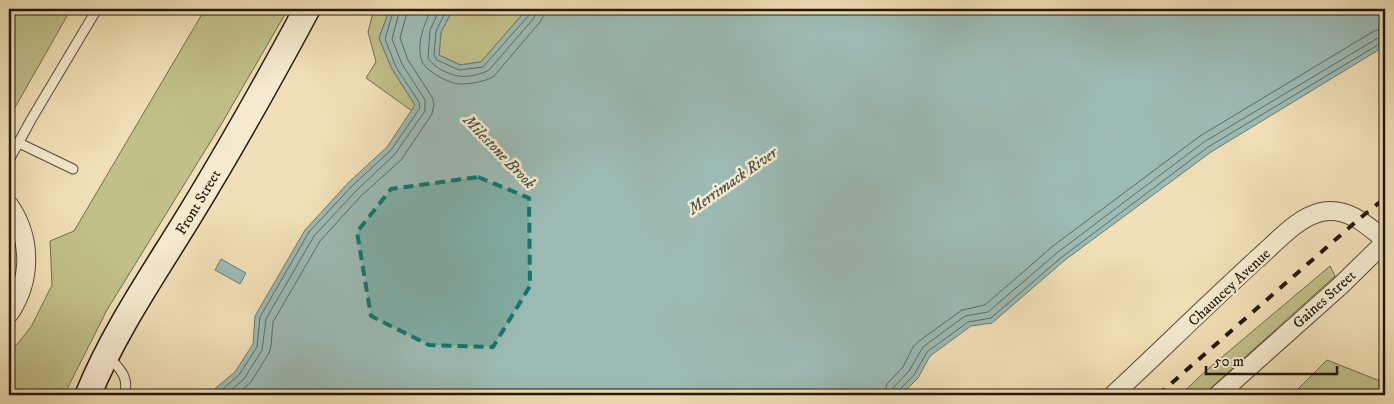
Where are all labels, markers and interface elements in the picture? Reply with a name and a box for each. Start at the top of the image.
water label: Milestone Brook [458,110,540,193]
water label: Merrimack River [683,142,782,220]
street label: Front Street [172,166,225,238]
street label: Chauncey Avenue [1184,244,1274,330]
street label: Gaines Street [1289,266,1360,333]
scale bar [1206,344,1338,376]
text: 50 m [1214,352,1244,371]

